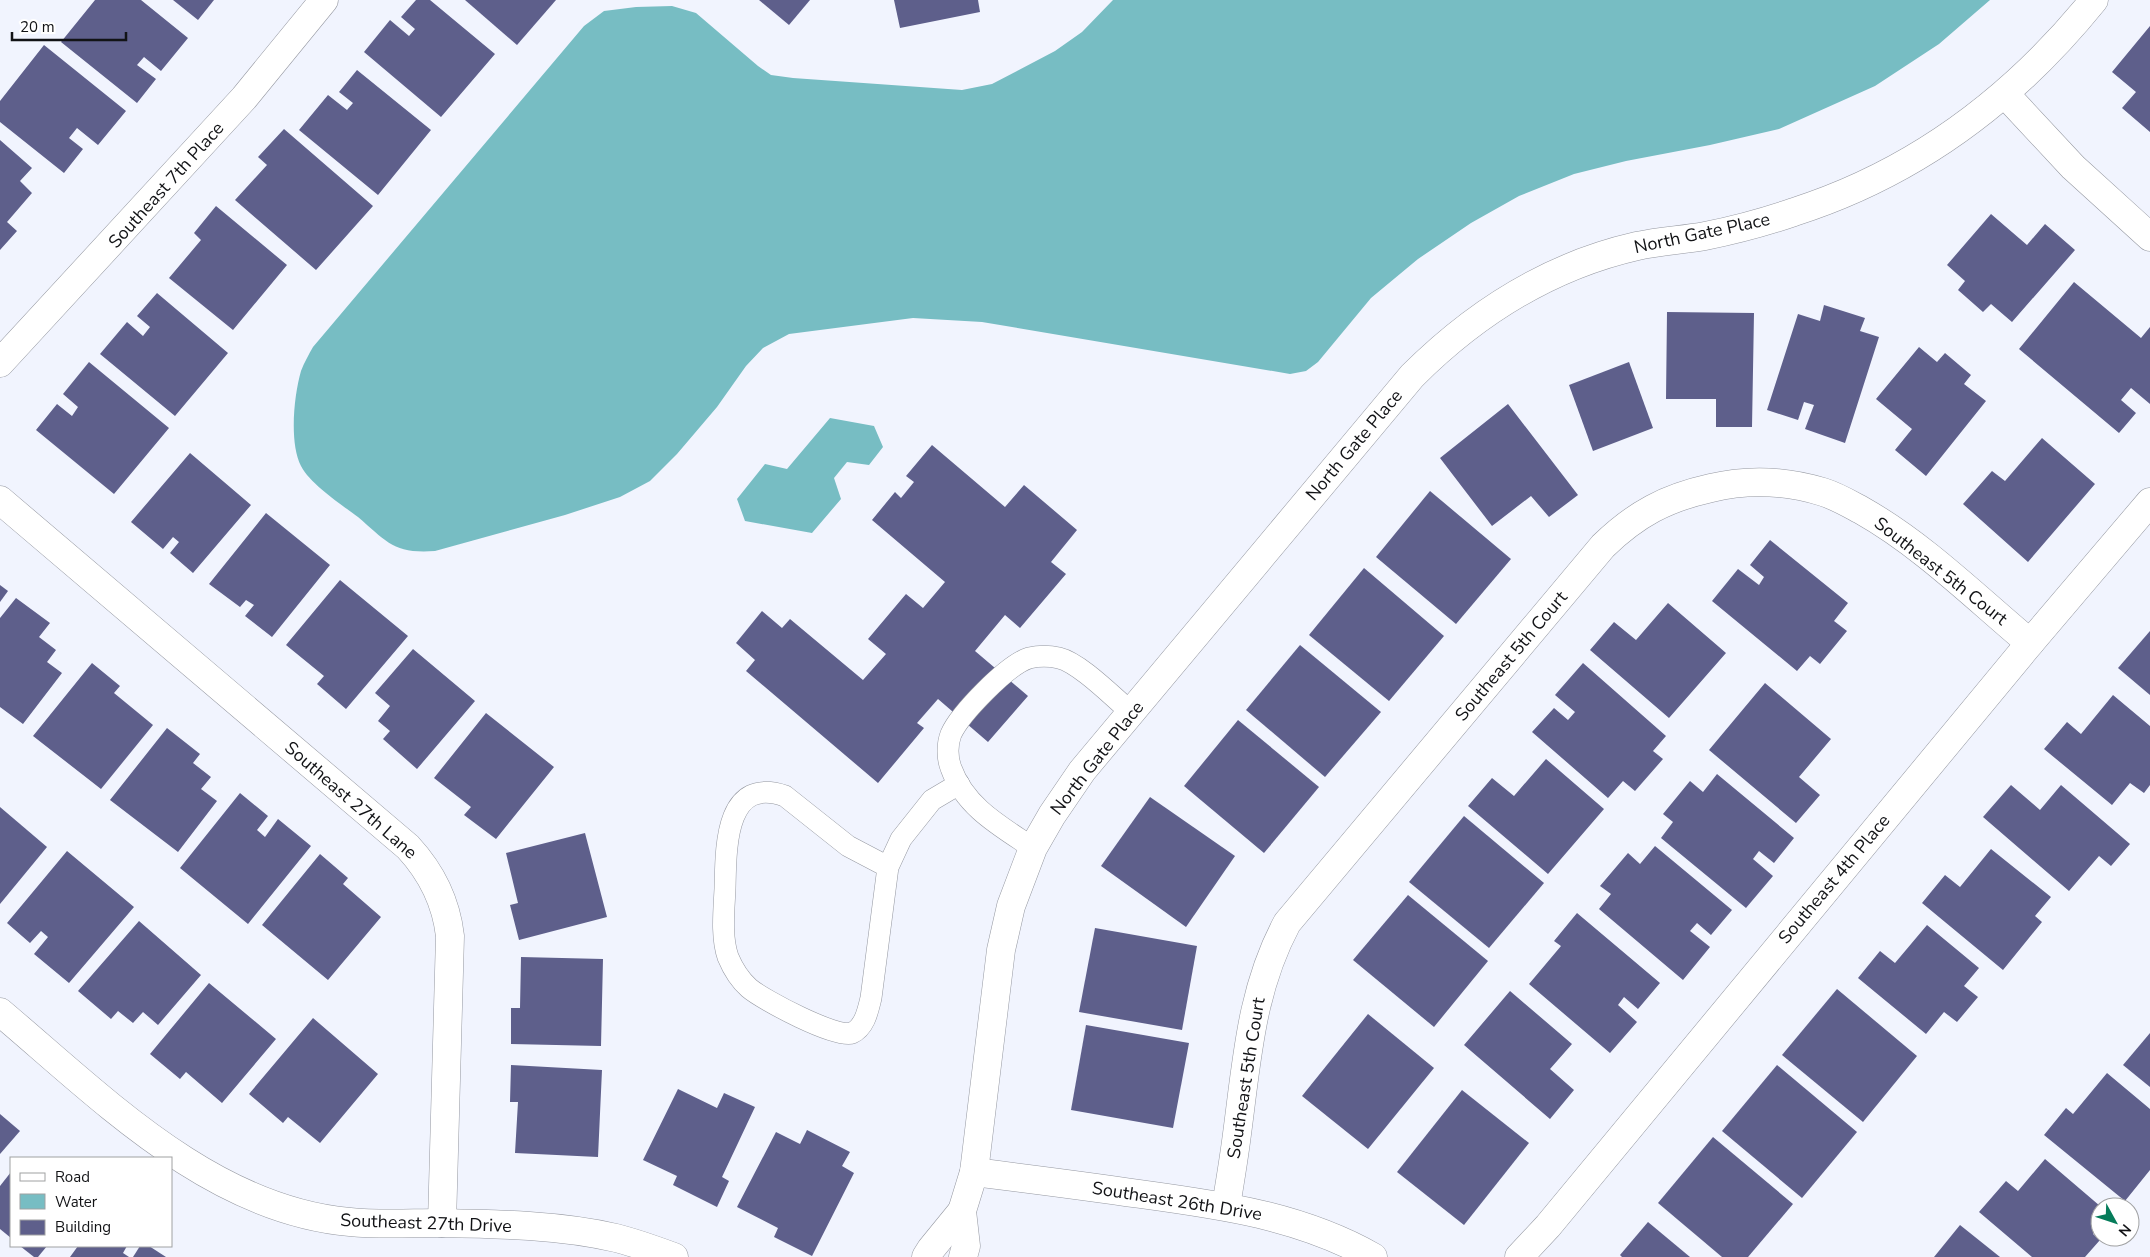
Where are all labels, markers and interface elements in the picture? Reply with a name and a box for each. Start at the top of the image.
scale bar [12,10,126,42]
text: 20 m [20,17,55,37]
street label: Southeast 7th Place [103,117,229,253]
street label: North Gate Place [1632,207,1772,259]
street label: North Gate Place [1300,384,1408,506]
street label: Southeast 5th Court [1869,511,2013,631]
street label: Southeast 5th Court [1449,585,1573,726]
street label: North Gate Place [1045,696,1149,820]
street label: Southeast 27th Lane [280,736,422,864]
street label: Southeast 4th Place [1773,809,1895,949]
street label: Southeast 5th Court [1221,995,1271,1160]
legend [10,1157,172,1247]
text: Road [55,1167,90,1187]
street label: Southeast 26th Drive [1090,1176,1264,1226]
text: Water [55,1192,98,1212]
north arrow [2090,1197,2140,1247]
street label: Southeast 27th Drive [340,1208,512,1238]
text: Building [55,1217,111,1237]
text: N [2114,1220,2135,1240]

